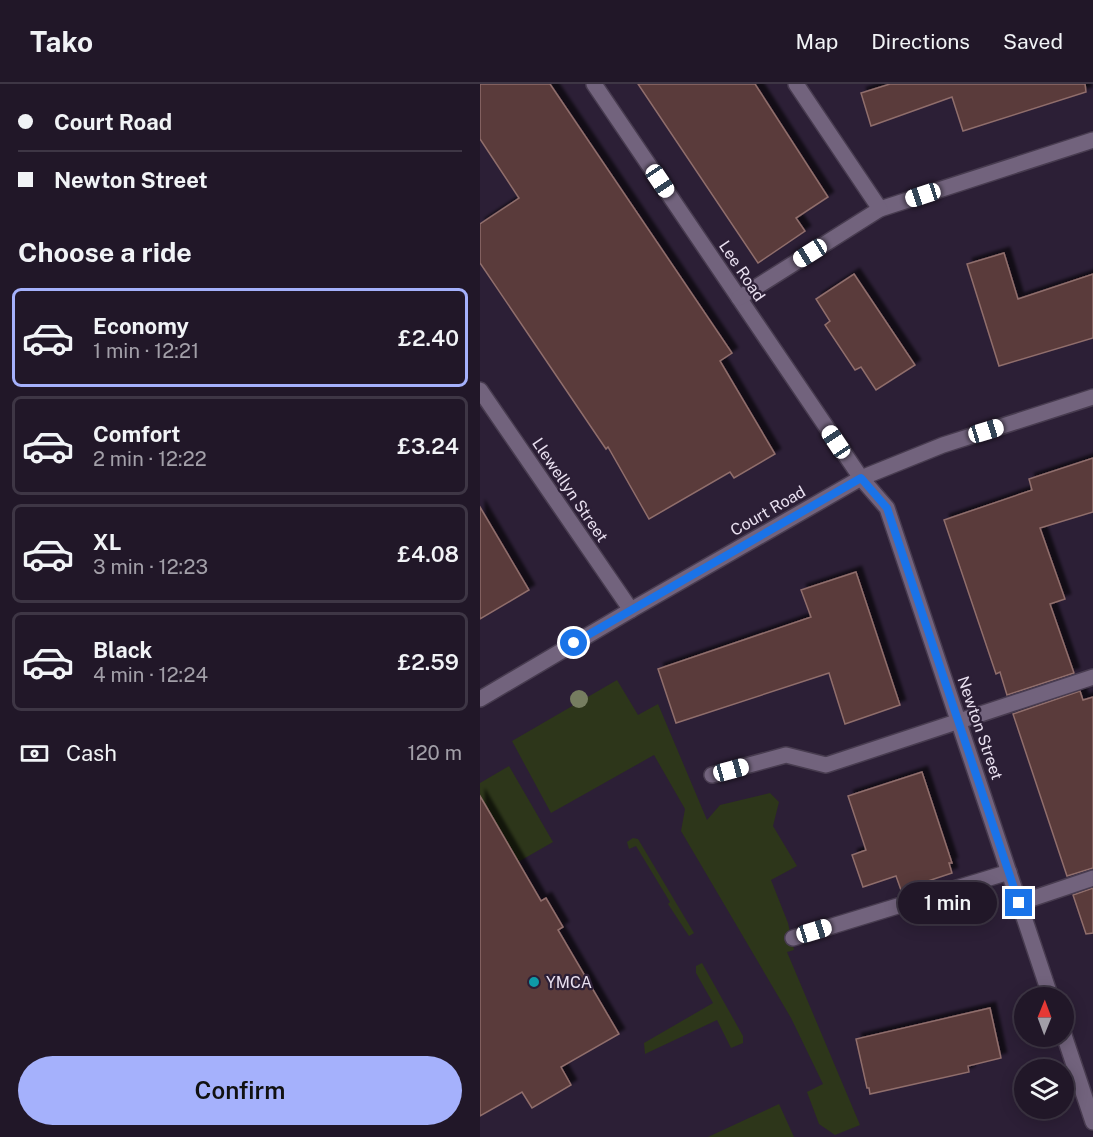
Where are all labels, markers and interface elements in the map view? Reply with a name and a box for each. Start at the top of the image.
text: Tako [30,25,93,58]
text: Map [796,29,838,54]
text: Directions [871,29,970,54]
text: Saved [1003,29,1063,54]
text: Court Road [54,109,172,135]
car [642,161,678,201]
text: Newton Street [54,167,208,193]
car [903,181,943,209]
text: Choose a ride [18,236,192,268]
car [790,236,830,270]
street label: Lee Road [715,237,769,305]
icon: car [21,311,75,365]
text: Economy [93,313,189,339]
text: £2.40 [398,325,459,351]
text: 1 min · 12:21 [93,339,199,363]
car [966,417,1006,445]
icon: car [21,419,75,473]
text: Comfort [93,421,180,447]
car [818,422,854,462]
text: £3.24 [397,433,459,459]
street label: Llewellyn Street [528,434,612,546]
text: 2 min · 12:22 [93,447,207,471]
street label: Court Road [727,482,809,540]
icon: car [21,527,75,581]
text: XL [93,529,121,555]
text: £4.08 [397,541,459,567]
text: 3 min · 12:23 [93,555,208,579]
route start [560,629,587,656]
icon: car [21,635,75,689]
text: Black [93,637,152,663]
text: £2.59 [397,649,459,675]
text: 4 min · 12:24 [93,663,208,687]
street label: Newton Street [953,674,1007,782]
icon: cash [18,737,51,770]
text: Cash [66,740,117,766]
text: 120 m [408,741,462,765]
car [711,757,751,783]
callout: 1 min [899,882,998,924]
route end [1005,889,1032,916]
text: 1 min [924,891,971,915]
car [794,917,834,945]
place label: YMCA [546,973,592,992]
marker: YMCA [527,975,541,989]
north arrow [1014,987,1074,1047]
map controls [1014,987,1074,1119]
button: Confirm [18,1056,462,1125]
button: layers [1014,1059,1074,1119]

